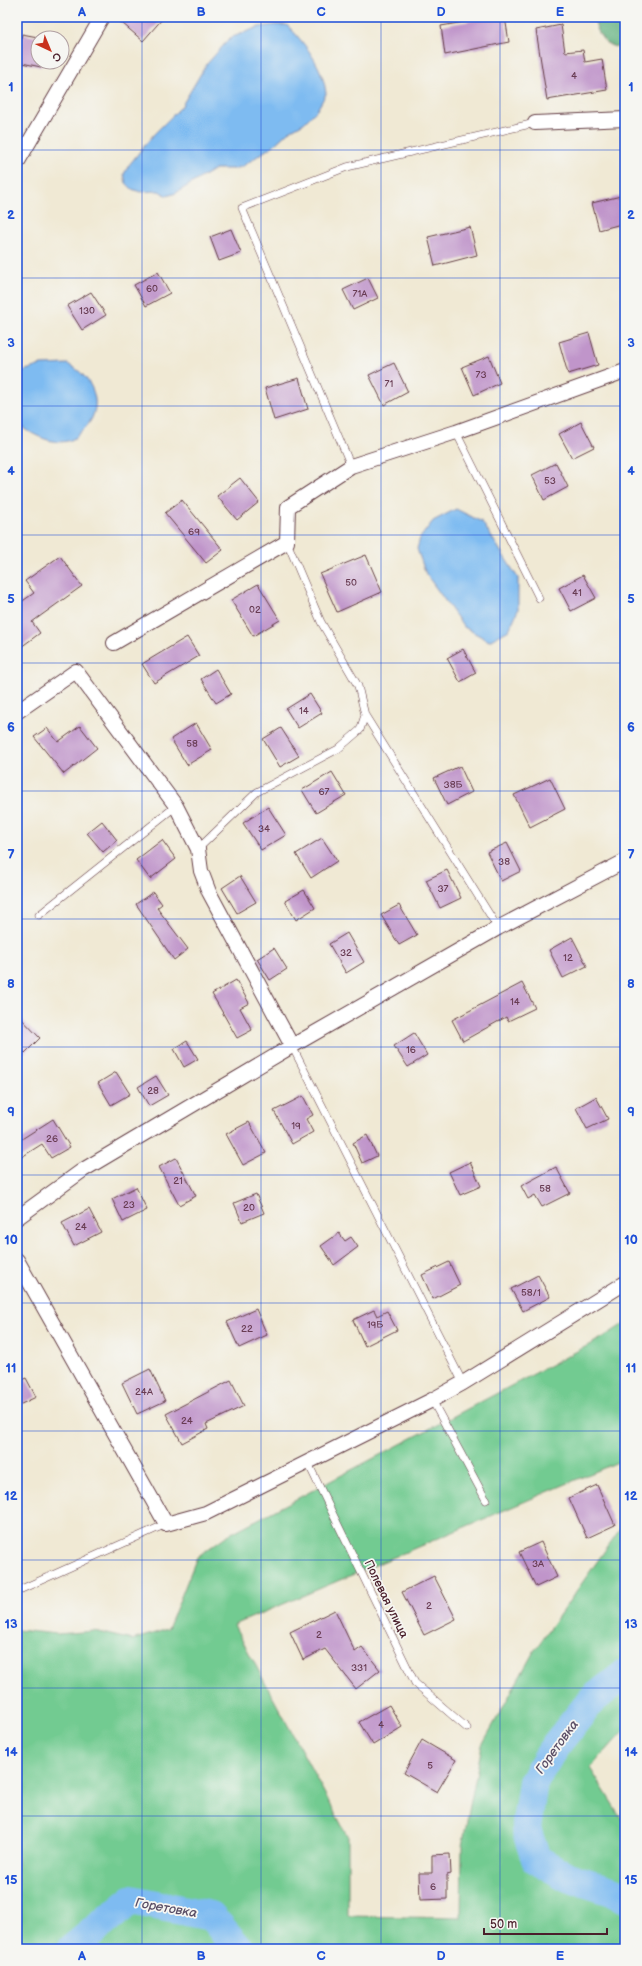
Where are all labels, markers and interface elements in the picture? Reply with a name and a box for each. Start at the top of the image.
text: A [77,4,86,20]
text: B [196,4,206,20]
text: C [316,4,326,20]
text: D [436,4,446,20]
text: E [556,4,565,20]
north arrow [30,30,70,70]
text: С [49,49,64,64]
house number: 4 [571,70,577,82]
text: 1 [8,79,14,95]
text: 1 [628,79,634,95]
text: 2 [7,207,15,223]
text: 2 [627,207,635,223]
house number: 60 [146,283,158,295]
house number: 71А [353,288,368,300]
house number: 130 [79,305,95,317]
text: 3 [7,335,15,351]
text: 3 [627,335,635,351]
house number: 73 [475,369,487,381]
house number: 71 [385,378,394,390]
text: 4 [7,463,15,479]
text: 4 [627,463,635,479]
house number: 53 [544,475,556,487]
house number: 69 [188,526,200,538]
house number: 50 [345,577,357,589]
house number: 41 [572,587,582,599]
text: 5 [7,591,15,607]
text: 5 [627,591,635,607]
house number: 02 [249,604,261,616]
house number: 14 [299,705,309,717]
text: 6 [7,719,15,735]
text: 6 [627,719,635,735]
house number: 58 [186,738,198,750]
house number: 38Б [444,779,463,791]
house number: 67 [318,786,330,798]
house number: 34 [258,823,270,835]
text: 7 [7,847,15,863]
text: 7 [627,847,635,863]
house number: 38 [498,856,510,868]
house number: 37 [437,883,449,895]
house number: 32 [340,947,352,959]
house number: 12 [563,952,573,964]
text: 8 [7,976,15,992]
text: 8 [627,976,635,992]
house number: 14 [510,996,520,1008]
house number: 16 [406,1044,416,1056]
house number: 28 [147,1085,159,1097]
text: 9 [7,1104,15,1120]
text: 9 [627,1104,635,1120]
house number: 19 [291,1120,301,1132]
house number: 26 [46,1133,58,1145]
house number: 21 [173,1175,183,1187]
house number: 58 [539,1183,551,1195]
house number: 23 [123,1199,135,1211]
house number: 20 [243,1202,255,1214]
house number: 24 [75,1221,87,1233]
text: 10 [4,1232,18,1248]
text: 10 [624,1232,638,1248]
house number: 58/1 [521,1287,541,1299]
house number: 19Б [367,1319,383,1331]
house number: 22 [241,1323,253,1335]
text: 11 [6,1360,16,1376]
text: 11 [626,1360,636,1376]
house number: 24А [135,1386,154,1398]
house number: 24 [181,1415,193,1427]
text: 12 [4,1488,18,1504]
text: 12 [624,1488,638,1504]
street label: Полевая улица [361,1557,411,1641]
house number: 3А [532,1558,545,1570]
house number: 2 [426,1600,432,1612]
text: 13 [4,1616,18,1632]
text: 13 [624,1616,638,1632]
house number: 2 [316,1629,322,1641]
house number: 331 [351,1662,367,1674]
water label: Горетовка [532,1717,582,1777]
house number: 4 [378,1719,384,1731]
text: 14 [4,1744,18,1760]
text: 14 [624,1744,638,1760]
house number: 5 [427,1760,433,1772]
text: 15 [5,1872,18,1888]
text: 15 [625,1872,638,1888]
house number: 6 [430,1881,436,1893]
water label: Горетовка [134,1895,199,1921]
scale bar [484,1910,607,1936]
text: 50 m [490,1917,517,1932]
text: A [77,1948,86,1964]
text: B [196,1948,206,1964]
text: C [316,1948,326,1964]
text: D [436,1948,446,1964]
text: E [556,1948,565,1964]

